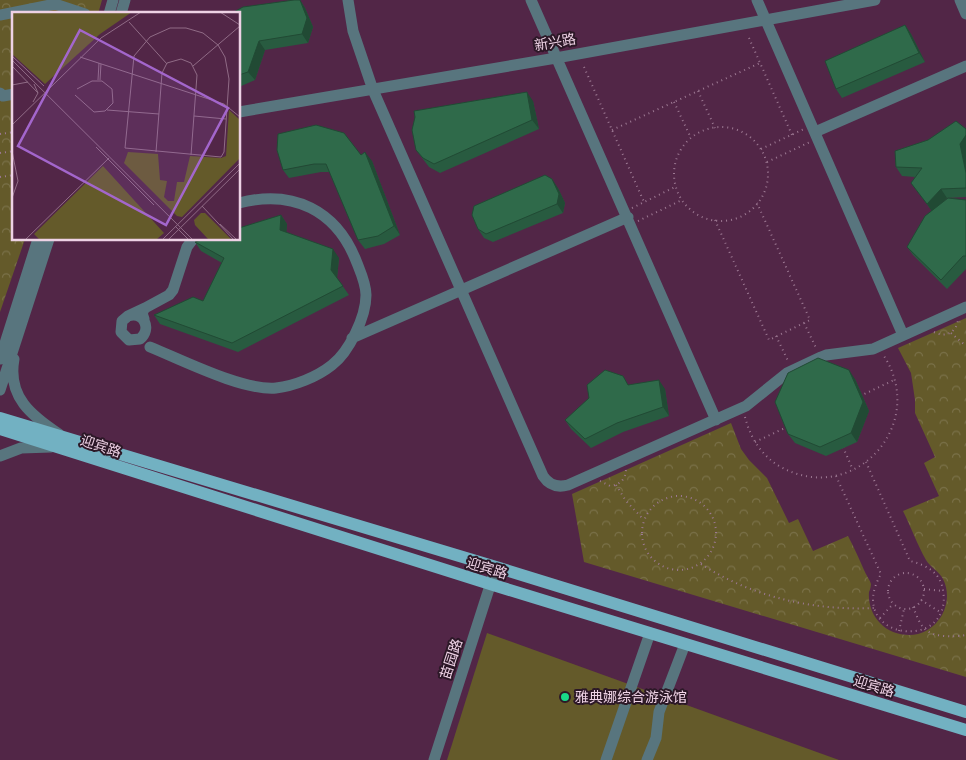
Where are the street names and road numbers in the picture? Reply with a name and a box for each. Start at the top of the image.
street label: 新兴路 [533,30,577,54]
street label: 迎宾路 [79,432,123,460]
street label: 迎宾路 [465,554,509,582]
street label: 苗园路 [437,637,465,681]
street label: 迎宾路 [852,672,896,700]

